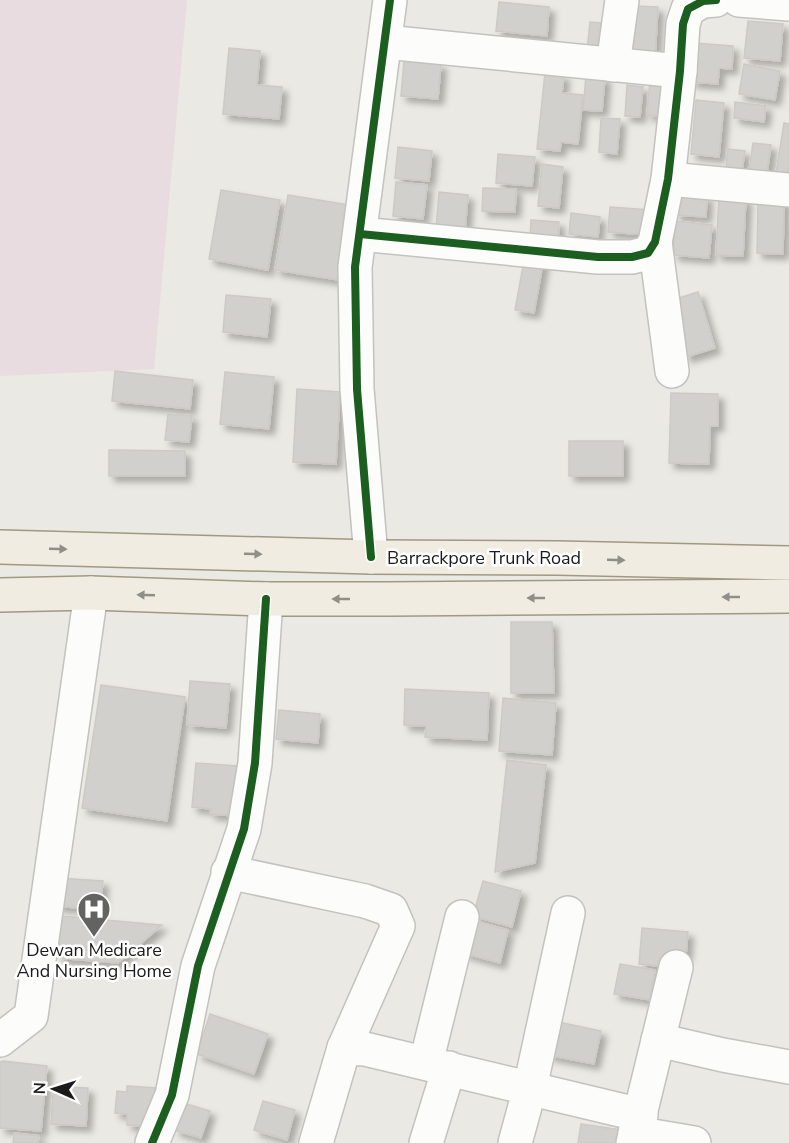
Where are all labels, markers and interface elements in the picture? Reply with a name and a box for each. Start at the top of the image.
one-way arrow [49,544,68,553]
street label: Barrackpore Trunk Road [387,546,581,570]
one-way arrow [244,549,263,559]
one-way arrow [607,555,626,564]
one-way arrow [136,590,155,600]
one-way arrow [721,592,740,602]
one-way arrow [526,593,545,603]
one-way arrow [331,594,350,604]
hospital icon: Dewan Medicare And Nursing Home [76,891,112,938]
place label: Dewan Medicare And Nursing Home [16,938,172,983]
north arrow [24,1059,84,1119]
text: N [29,1082,51,1095]

